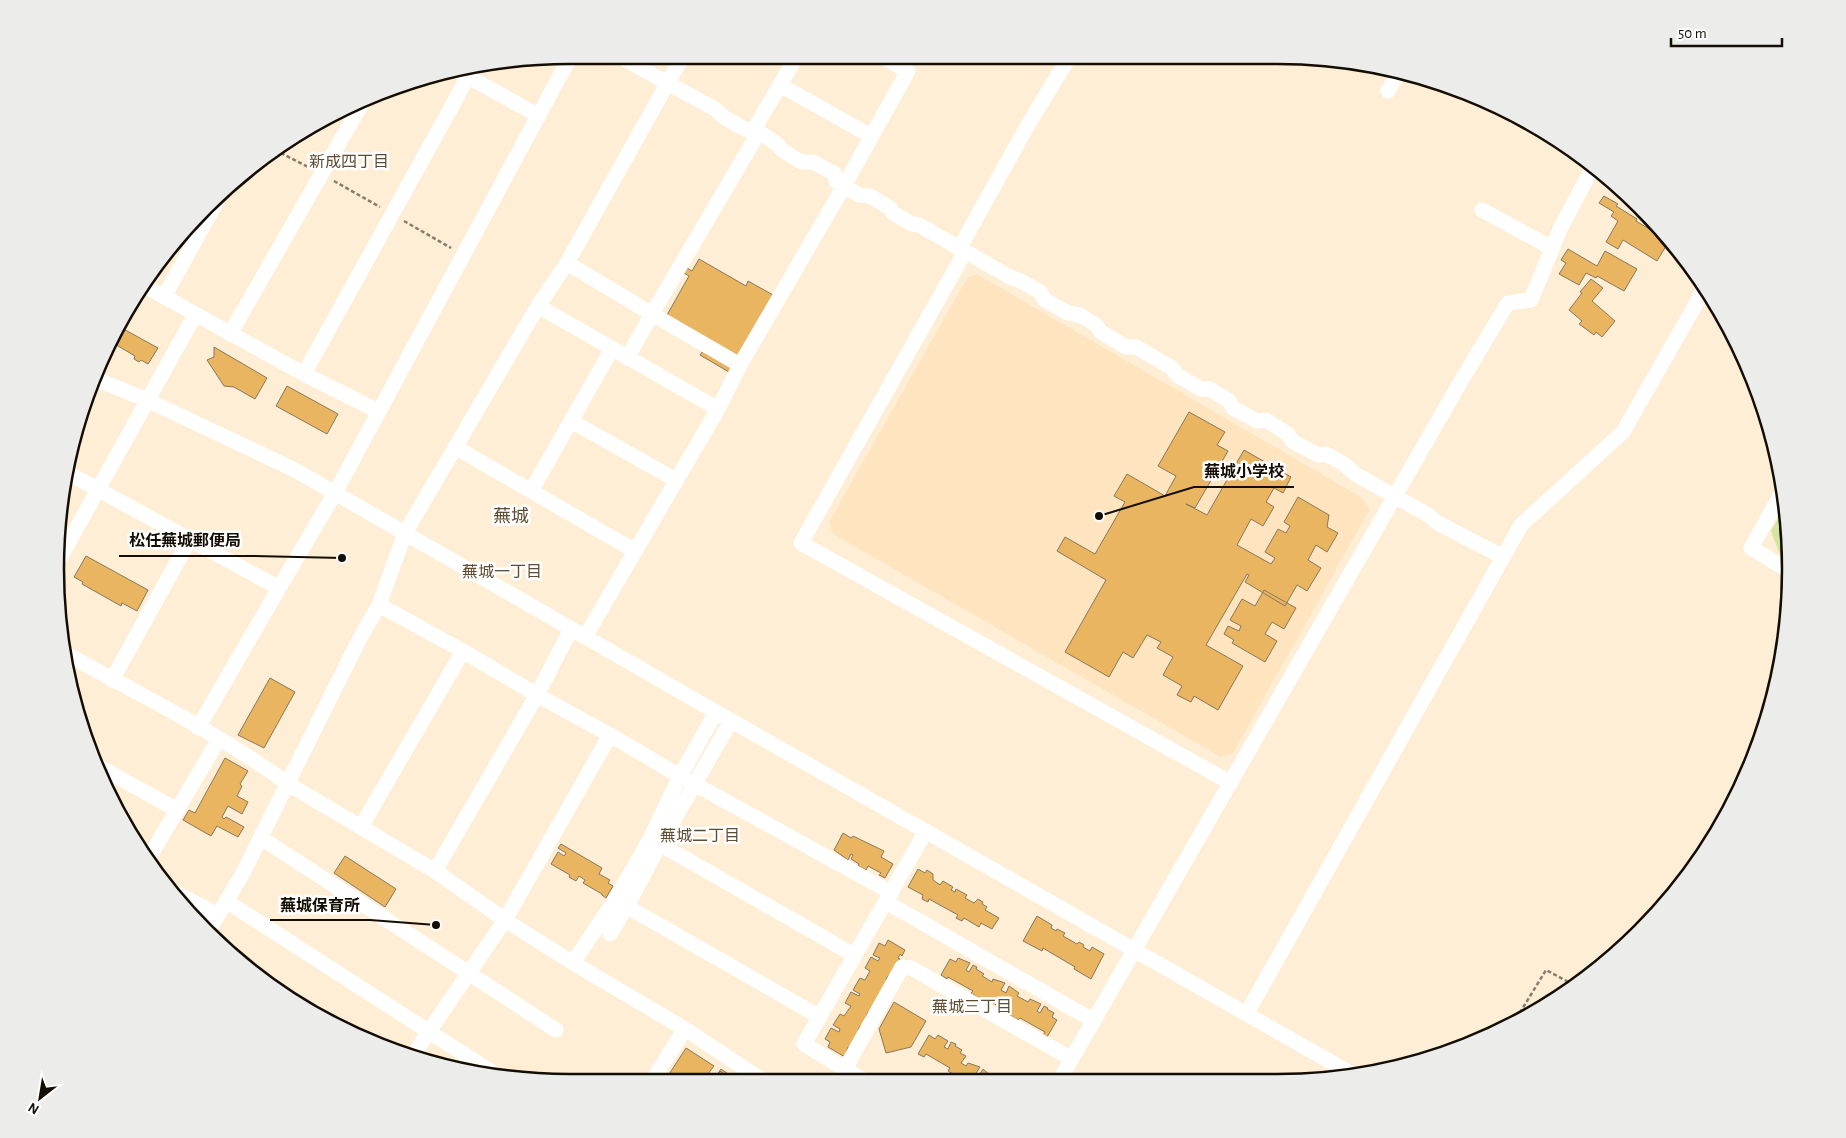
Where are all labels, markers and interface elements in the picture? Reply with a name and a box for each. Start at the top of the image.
scale bar [1671,15,1782,47]
text: 50 m [1678,26,1707,41]
district label: 新成四丁目 [309,153,389,170]
callout: 蕪城小学校 [1194,456,1294,487]
text: 蕪城小学校 [1204,462,1284,480]
district label: 蕪城 [493,507,529,526]
callout: 松任蕪城郵便局 [119,525,251,556]
text: 松任蕪城郵便局 [129,531,241,549]
district label: 蕪城一丁目 [462,564,542,580]
district label: 蕪城二丁目 [660,828,740,844]
callout: 蕪城保育所 [270,889,370,920]
text: 蕪城保育所 [280,896,360,914]
district label: 蕪城三丁目 [932,999,1012,1015]
north arrow [15,1073,65,1123]
text: N [26,1100,42,1117]

